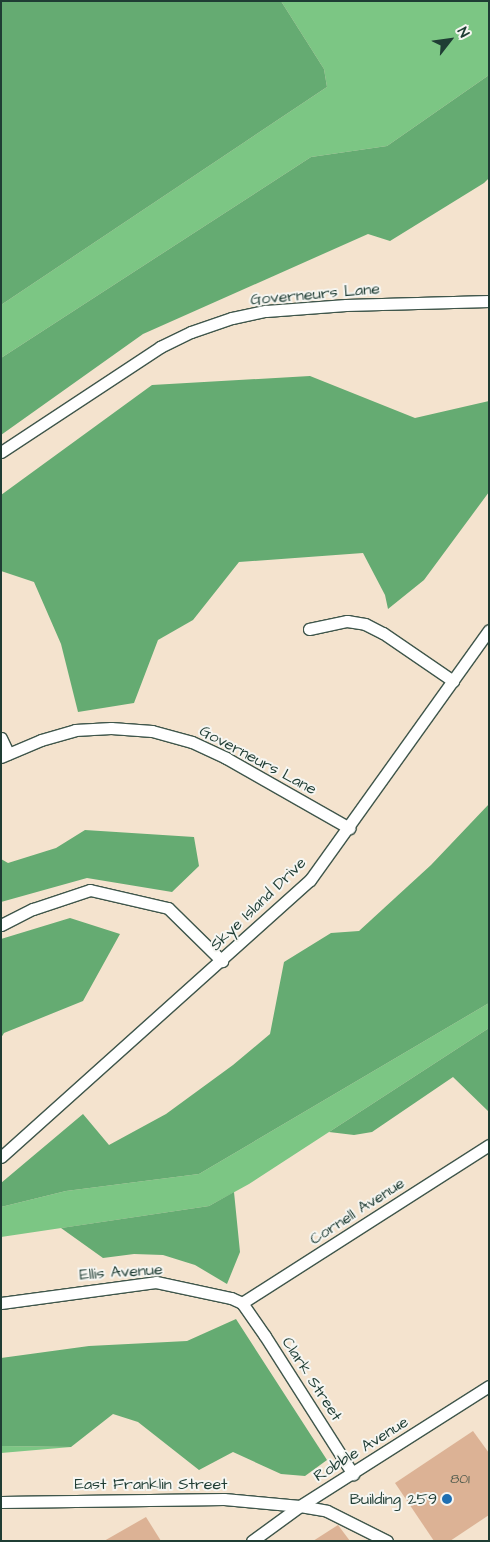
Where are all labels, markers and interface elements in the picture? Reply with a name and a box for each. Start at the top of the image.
north arrow [425,15,475,65]
text: N [452,24,474,41]
street label: Governeurs Lane [250,279,380,309]
street label: Governeurs Lane [196,721,320,799]
street label: Skye Island Drive [206,853,310,955]
street label: Cornell Avenue [306,1173,408,1249]
street label: Ellis Avenue [79,1260,163,1284]
street label: Clark Street [278,1333,346,1425]
street label: Robble Avenue [310,1412,412,1486]
house number: 801 [450,1471,470,1487]
street label: East Franklin Street [74,1474,228,1494]
place label: Building 259 [350,1489,437,1509]
marker: Building 259 [441,1493,453,1505]

